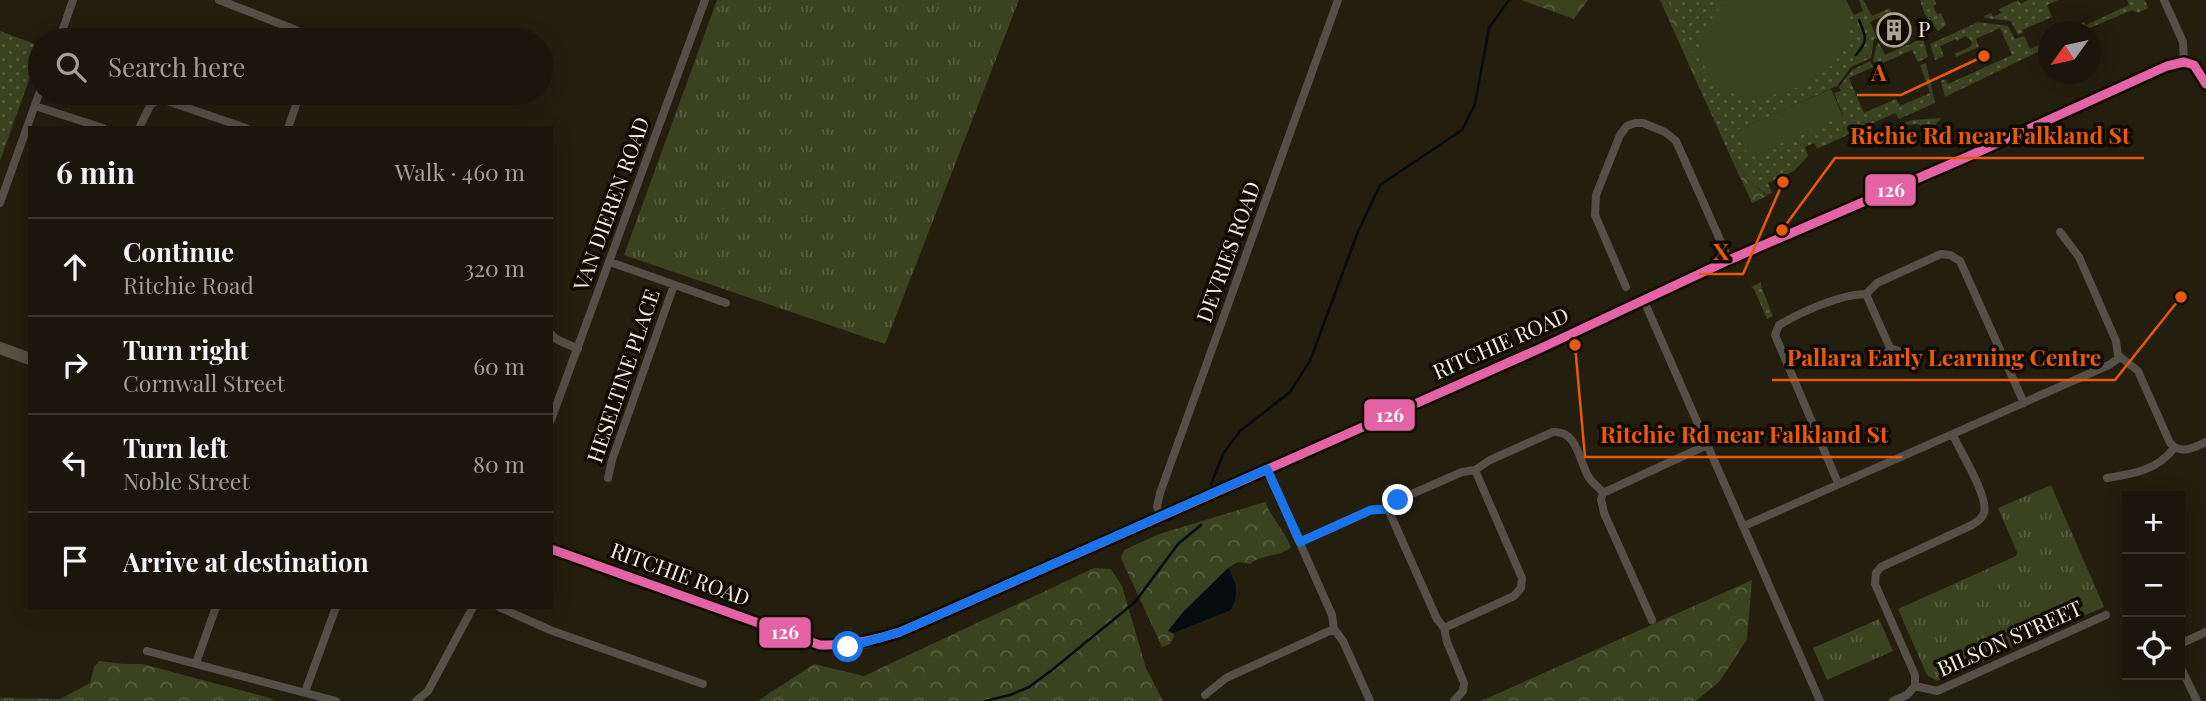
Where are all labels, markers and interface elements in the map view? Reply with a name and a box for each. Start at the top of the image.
building icon: P [1875,11,1913,49]
place label: P [1918,14,1930,42]
north arrow [2038,21,2101,84]
search box [28,28,553,105]
icon: search [52,48,90,86]
text: Search here [108,49,245,84]
callout: A [1857,51,1901,95]
text: A [1870,56,1887,87]
street label: VAN DIEREN ROAD [565,113,655,295]
callout: Richie Rd near Falkland St [1835,114,2144,158]
text: Richie Rd near Falkland St [1850,119,2131,150]
text: 6 min [56,152,135,192]
text: Walk · 460 m [395,156,525,187]
line badge: 126 [1864,173,1917,207]
text: 126 [1877,176,1905,202]
street label: DEVRIES ROAD [1189,177,1266,326]
callout: X [1699,230,1743,274]
text: Continue [123,234,234,269]
text: X [1713,235,1730,266]
icon: ahead [56,248,94,286]
text: 320 m [464,252,525,283]
text: Ritchie Road [123,269,254,300]
street label: HESELTINE PLACE [579,285,665,466]
street label: RITCHIE ROAD [1428,300,1573,385]
text: Turn right [123,332,249,367]
callout: Pallara Early Learning Centre [1772,336,2115,380]
text: Pallara Early Learning Centre [1787,341,2101,372]
icon: right [56,346,94,384]
text: 60 m [473,350,525,381]
text: Cornwall Street [123,367,285,398]
line badge: 126 [1363,398,1416,432]
text: 126 [1376,401,1404,427]
callout: Ritchie Rd near Falkland St [1585,413,1902,457]
text: Ritchie Rd near Falkland St [1600,418,1889,449]
text: Turn left [123,430,228,465]
icon: left [56,444,94,482]
text: 80 m [473,448,525,479]
text: Noble Street [123,465,250,496]
route end [1382,484,1413,515]
map controls [2122,491,2185,680]
button: + [2122,491,2185,554]
street label: RITCHIE ROAD [607,535,754,611]
icon: arrive [56,542,94,580]
text: Arrive at destination [123,544,369,579]
button: − [2122,554,2185,617]
street label: BILSON STREET [1932,593,2086,682]
line badge: 126 [758,616,812,649]
button: locate [2122,617,2185,680]
text: 126 [771,618,799,644]
route start [832,631,863,662]

